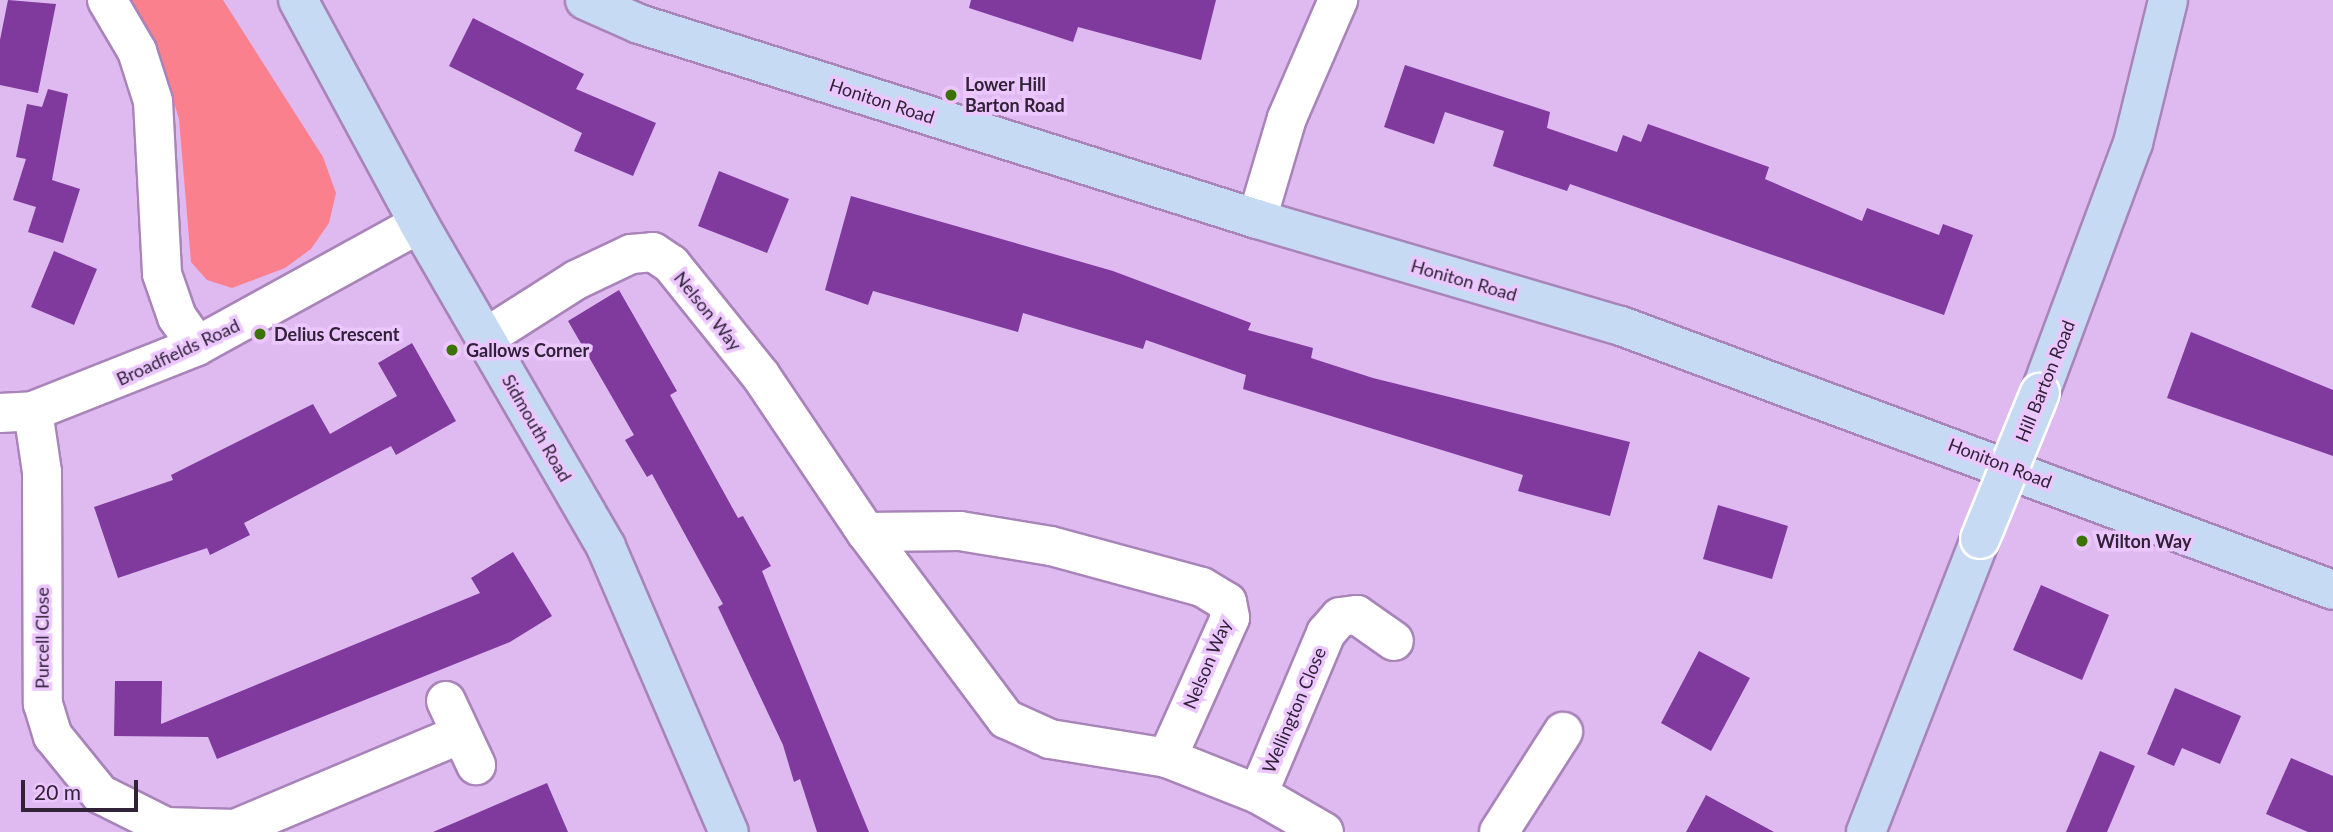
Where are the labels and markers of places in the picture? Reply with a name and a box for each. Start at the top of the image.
place label: Lower Hill Barton Road [965,74,1065,116]
marker: Lower Hill Barton Road [943,87,959,103]
place label: Delius Crescent [274,323,399,345]
marker: Delius Crescent [252,326,268,342]
place label: Gallows Corner [466,339,589,361]
marker: Gallows Corner [444,342,460,358]
place label: Wilton Way [2096,530,2192,552]
marker: Wilton Way [2074,533,2090,549]

